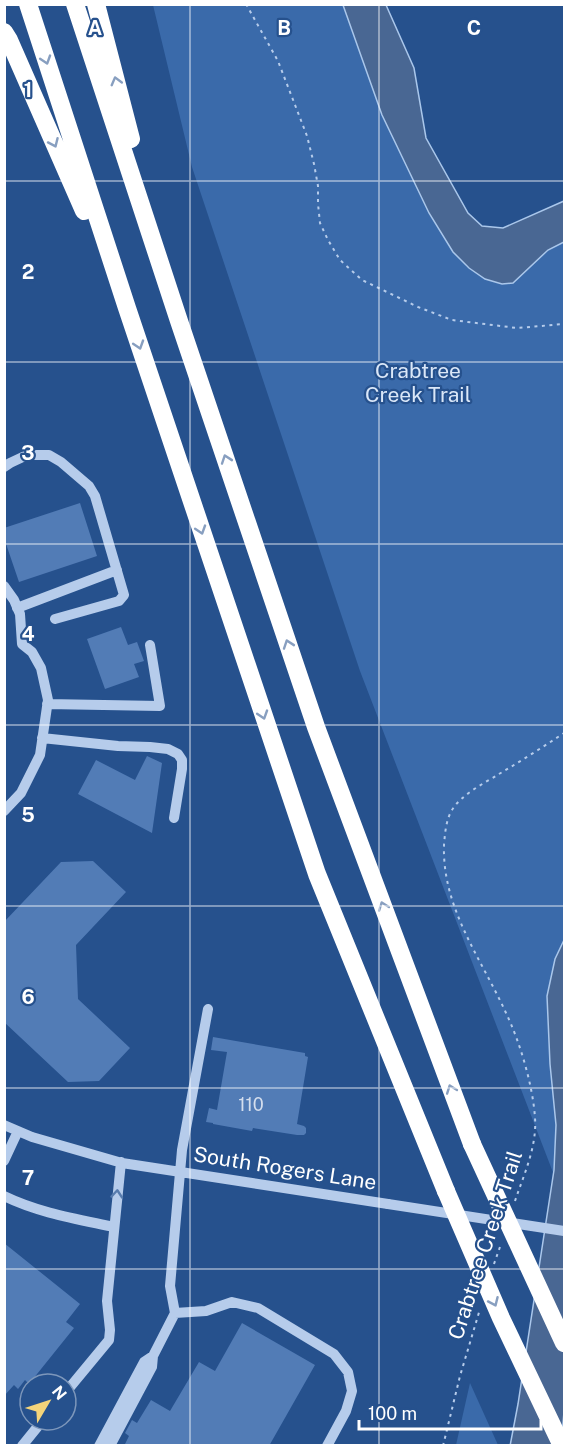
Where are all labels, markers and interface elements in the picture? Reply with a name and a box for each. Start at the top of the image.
text: A [88,16,102,40]
text: B [277,16,291,40]
text: C [467,16,481,40]
one-way arrow [39,54,51,65]
one-way arrow [111,77,123,87]
text: 1 [24,78,32,102]
one-way arrow [47,136,59,147]
text: 2 [22,260,34,284]
one-way arrow [132,339,145,350]
park label: Crabtree Creek Trail [365,358,471,407]
text: 3 [21,441,35,465]
one-way arrow [220,454,233,465]
one-way arrow [194,524,206,535]
text: 4 [21,622,35,646]
one-way arrow [283,639,295,650]
one-way arrow [255,709,268,720]
text: 5 [21,803,35,827]
one-way arrow [378,902,390,913]
text: 6 [21,985,35,1009]
one-way arrow [446,1084,459,1095]
house number: 110 [238,1094,264,1115]
street label: South Rogers Lane [192,1141,378,1195]
street label: Crabtree Creek Trail [443,1147,527,1343]
text: 7 [22,1166,34,1190]
one-way arrow [110,1190,123,1199]
one-way arrow [487,1296,499,1307]
north arrow [18,1372,78,1432]
text: N [48,1382,71,1404]
scale bar [359,1393,540,1431]
text: 100 m [368,1403,417,1424]

